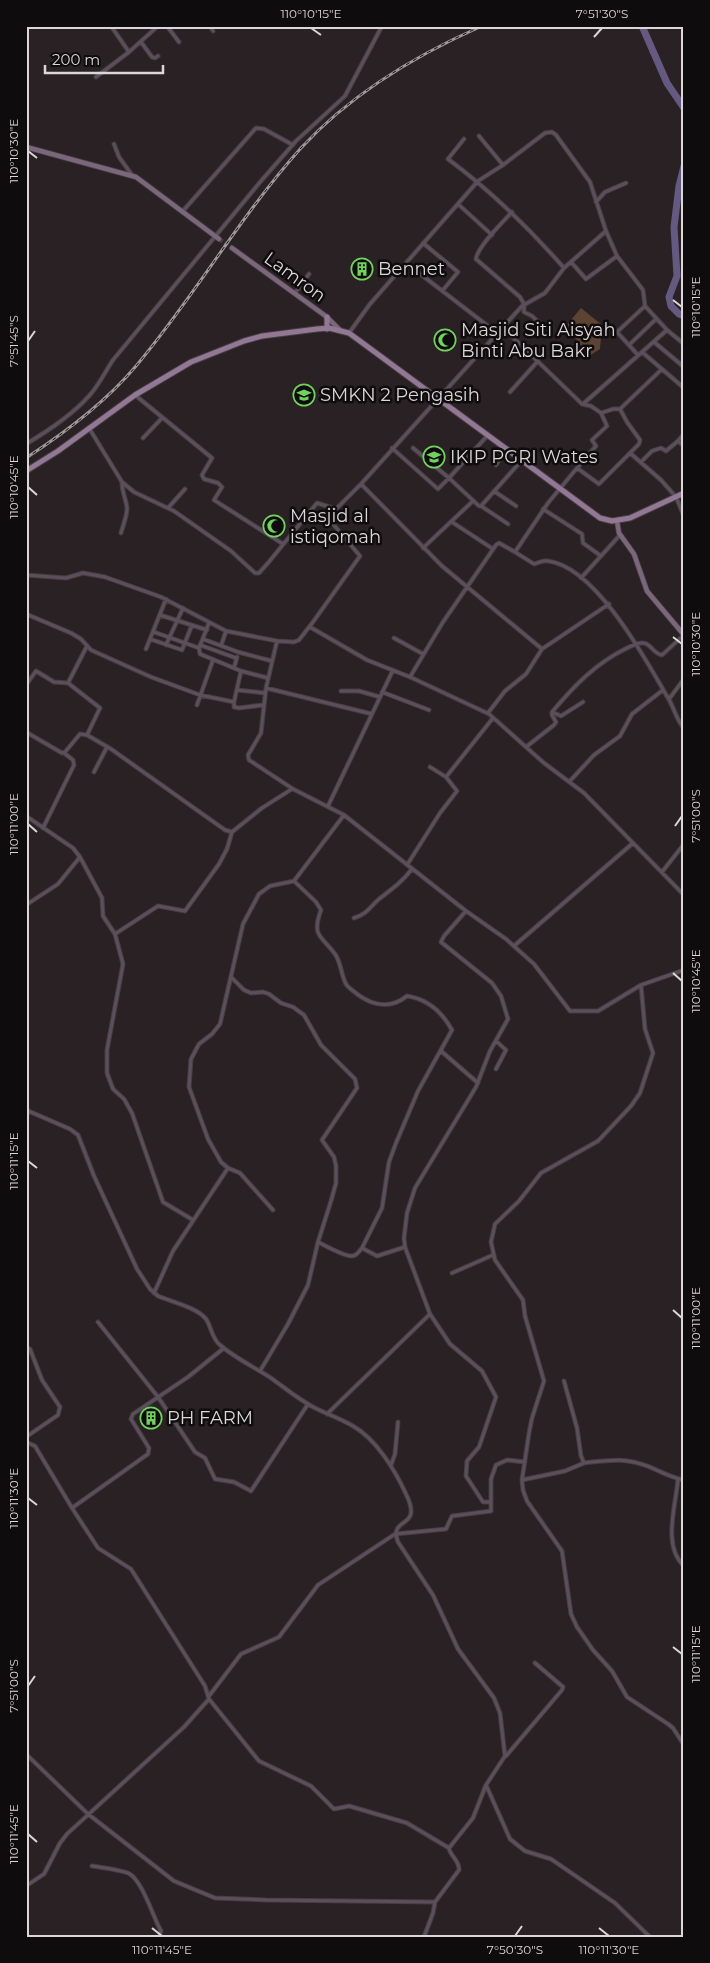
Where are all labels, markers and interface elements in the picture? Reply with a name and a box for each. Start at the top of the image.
text: 110°10'15"E [280,6,342,21]
text: 7°51'30"S [576,6,628,21]
scale bar [45,42,162,74]
text: 200 m [52,50,100,69]
text: 110°10'30"E [6,119,21,183]
street label: Lamron [260,247,330,307]
building icon: Bennet [350,257,374,281]
place label: Bennet [378,258,445,280]
text: 110°10'15"E [688,276,703,338]
text: 7°51'45"S [6,315,21,367]
place label: Masjid Siti Aisyah Binti Abu Bakr [461,319,616,362]
mosque icon: Masjid Siti Aisyah Binti Abu Bakr [433,328,457,352]
school or university icon: SMKN 2 Pengasih [292,383,316,407]
place label: SMKN 2 Pengasih [320,384,480,406]
school or university icon: IKIP PGRI Wates [422,445,446,469]
place label: IKIP PGRI Wates [450,446,598,468]
text: 110°10'45"E [6,455,21,519]
place label: Masjid al istiqomah [290,505,381,548]
mosque icon: Masjid al istiqomah [262,514,286,538]
text: 110°10'30"E [688,612,703,676]
text: 7°51'00"S [688,789,703,843]
text: 110°11'00"E [6,793,21,855]
text: 110°10'45"E [688,949,703,1013]
text: 110°11'15"E [6,1132,21,1190]
text: 110°11'00"E [688,1287,703,1349]
building icon: PH FARM [139,1406,163,1430]
place label: PH FARM [167,1407,253,1429]
text: 110°11'30"E [6,1468,21,1528]
text: 110°11'15"E [688,1625,703,1683]
text: 7°51'00"S [6,1659,21,1713]
text: 110°11'45"E [6,1804,21,1864]
text: 110°11'45"E [132,1942,192,1957]
text: 7°50'30"S [487,1942,543,1957]
text: 110°11'30"E [579,1942,639,1957]

